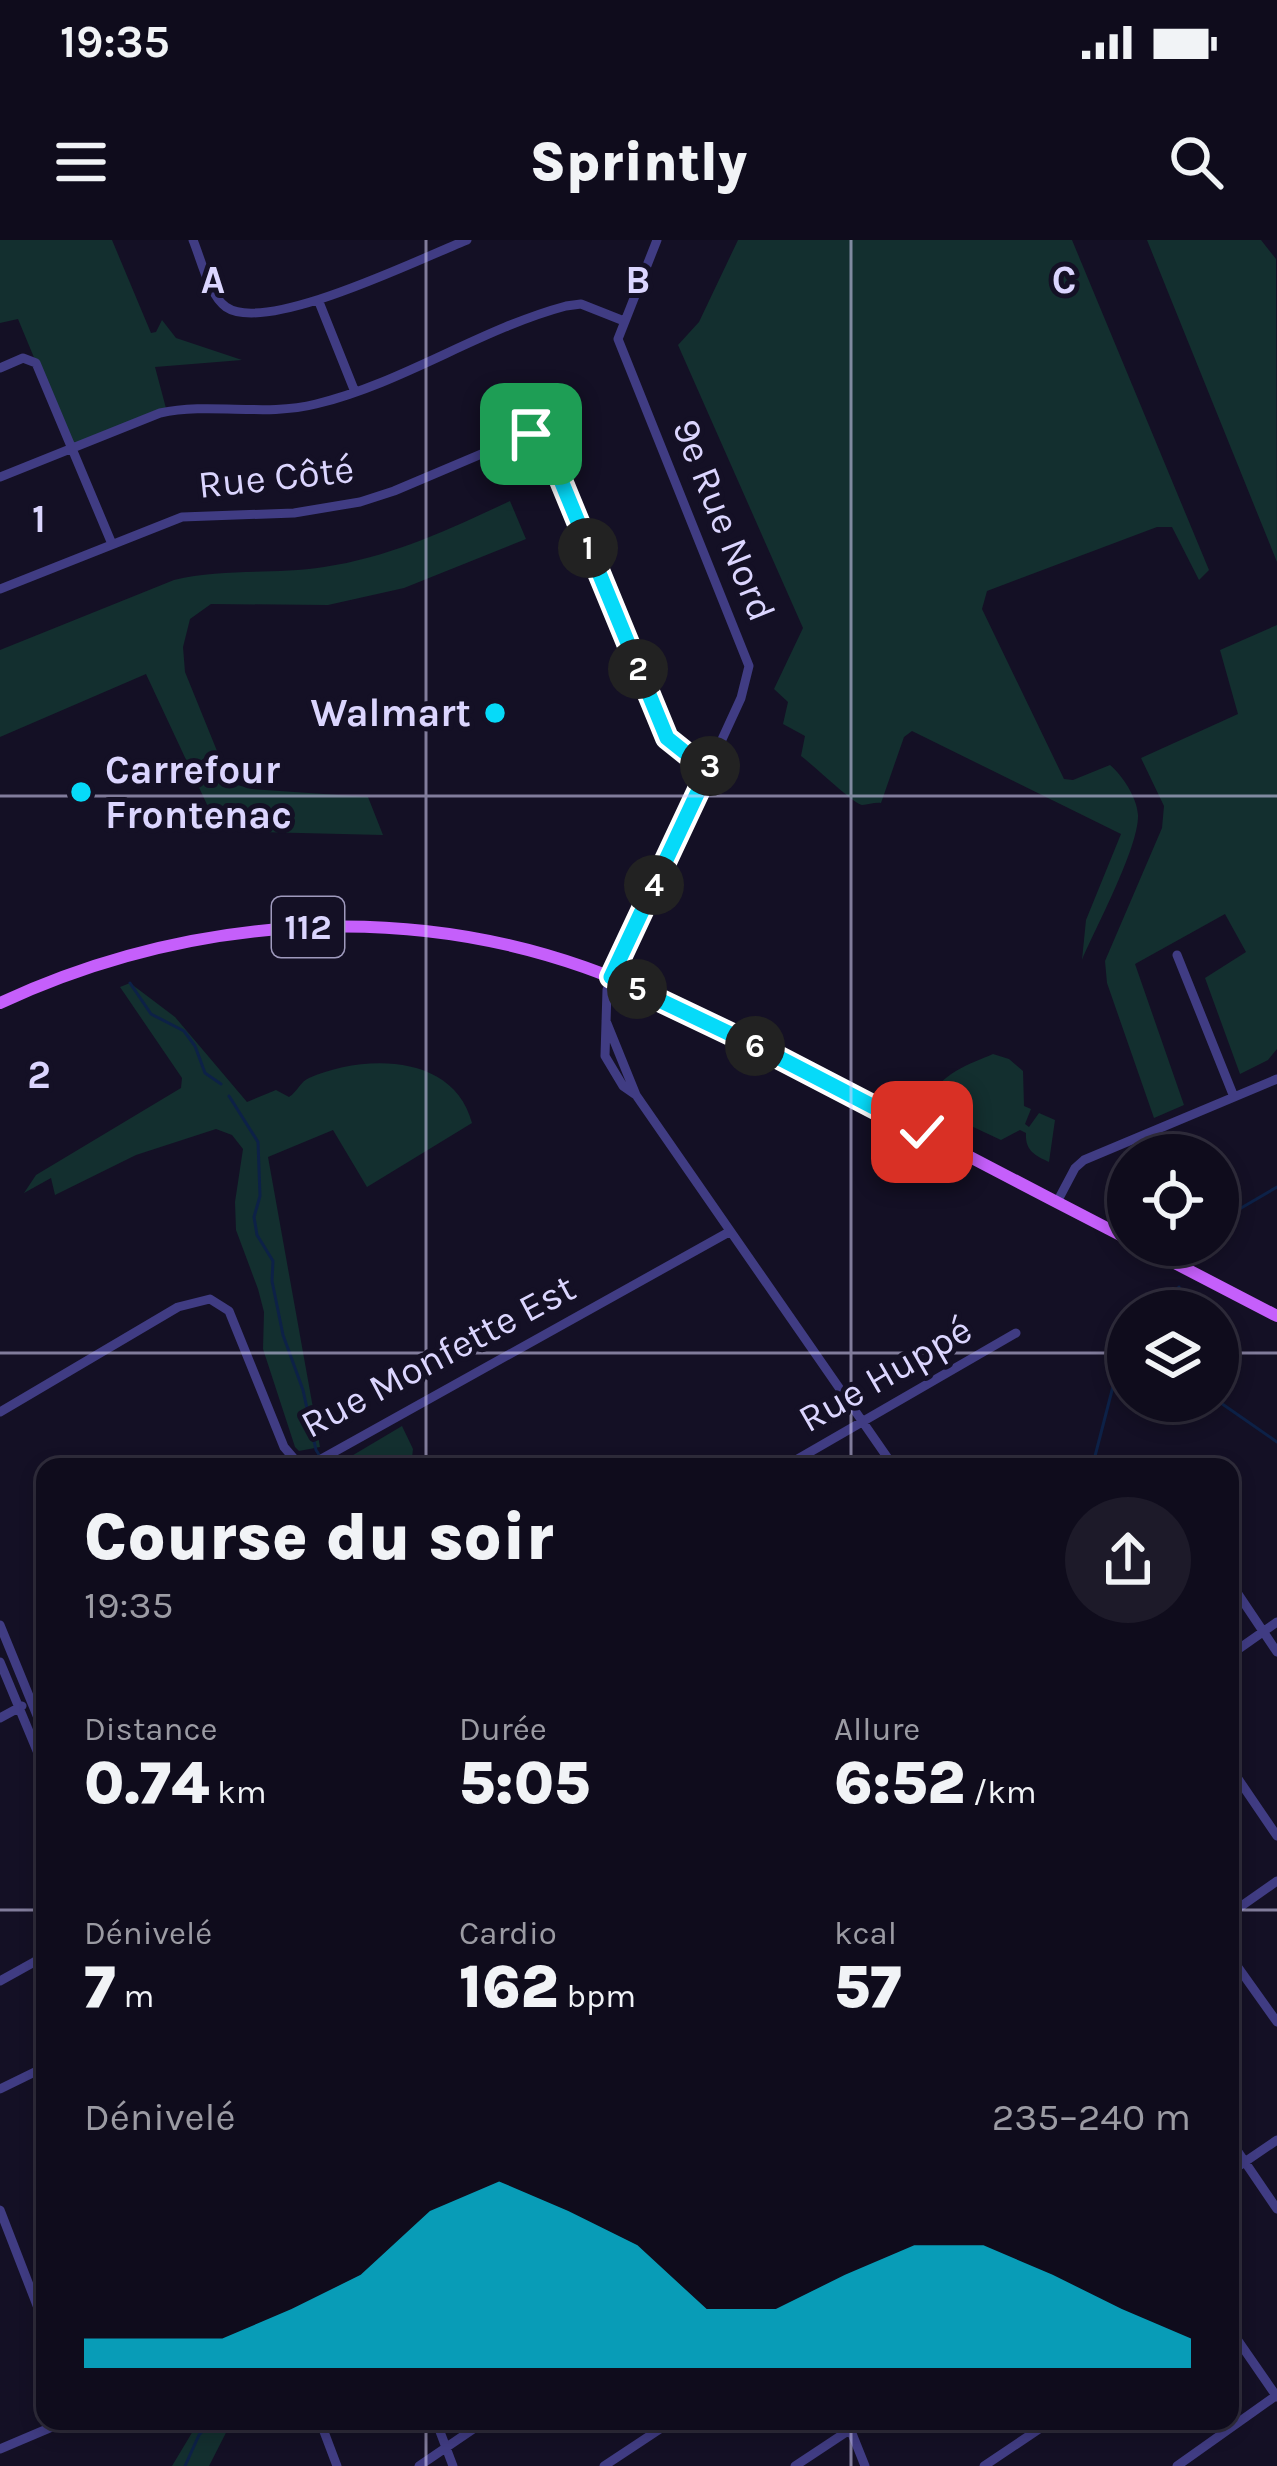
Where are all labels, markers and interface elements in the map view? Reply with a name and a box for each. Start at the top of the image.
text: 19:35 [60,16,170,68]
icon: menu [48,129,114,195]
icon: search [1163,129,1229,195]
text: Sprintly [530,130,747,194]
text: A [201,257,225,303]
text: B [625,257,651,303]
text: C [1052,257,1076,303]
pin [480,383,582,485]
icon: arrive [498,401,564,467]
street label: 9e Rue Nord [663,412,785,628]
street label: Rue Côté [196,446,356,508]
text: 1 [32,496,46,542]
pin: 1 [558,518,618,578]
text: 1 [582,529,594,567]
pin: 2 [608,639,668,699]
text: 2 [628,650,648,688]
place label: Walmart [310,690,471,736]
marker: Walmart [482,700,508,726]
pin: 3 [680,736,740,796]
place label: Carrefour Frontenac [105,747,292,838]
text: 3 [700,747,720,785]
marker: Carrefour Frontenac [68,779,94,805]
pin: 4 [624,855,684,915]
text: 4 [644,866,664,904]
road number: 112 [272,897,344,957]
pin: 5 [607,959,667,1019]
text: 5 [627,970,647,1008]
pin: 6 [725,1016,785,1076]
text: 6 [745,1027,765,1065]
text: 2 [27,1052,51,1098]
pin [871,1081,973,1183]
icon: check [889,1099,955,1165]
map controls [1107,1134,1239,1422]
button: locate [1107,1134,1239,1266]
street label: Rue Monfette Est [293,1264,583,1448]
button: layers [1107,1290,1239,1422]
street label: Rue Huppé [790,1306,980,1442]
button: share [1065,1497,1191,1623]
text: Course du soir [84,1498,554,1576]
text: 19:35 [84,1582,174,1628]
text: Distance [84,1710,217,1748]
text: Durée [459,1710,547,1748]
text: Allure [834,1710,920,1748]
text: 0.74 [84,1748,209,1818]
text: 5:05 [459,1748,590,1818]
text: 6:52 [834,1748,965,1818]
text: km [209,1773,267,1811]
text: /km [965,1773,1037,1811]
text: Dénivelé [84,1914,212,1952]
text: Cardio [459,1914,557,1952]
text: kcal [834,1914,897,1952]
text: 7 [84,1952,116,2022]
text: 162 [459,1952,559,2022]
text: 57 [834,1952,902,2022]
text: m [116,1977,154,2015]
text: bpm [559,1977,636,2015]
text: Dénivelé [84,2094,236,2140]
text: 235–240 m [992,2094,1191,2140]

